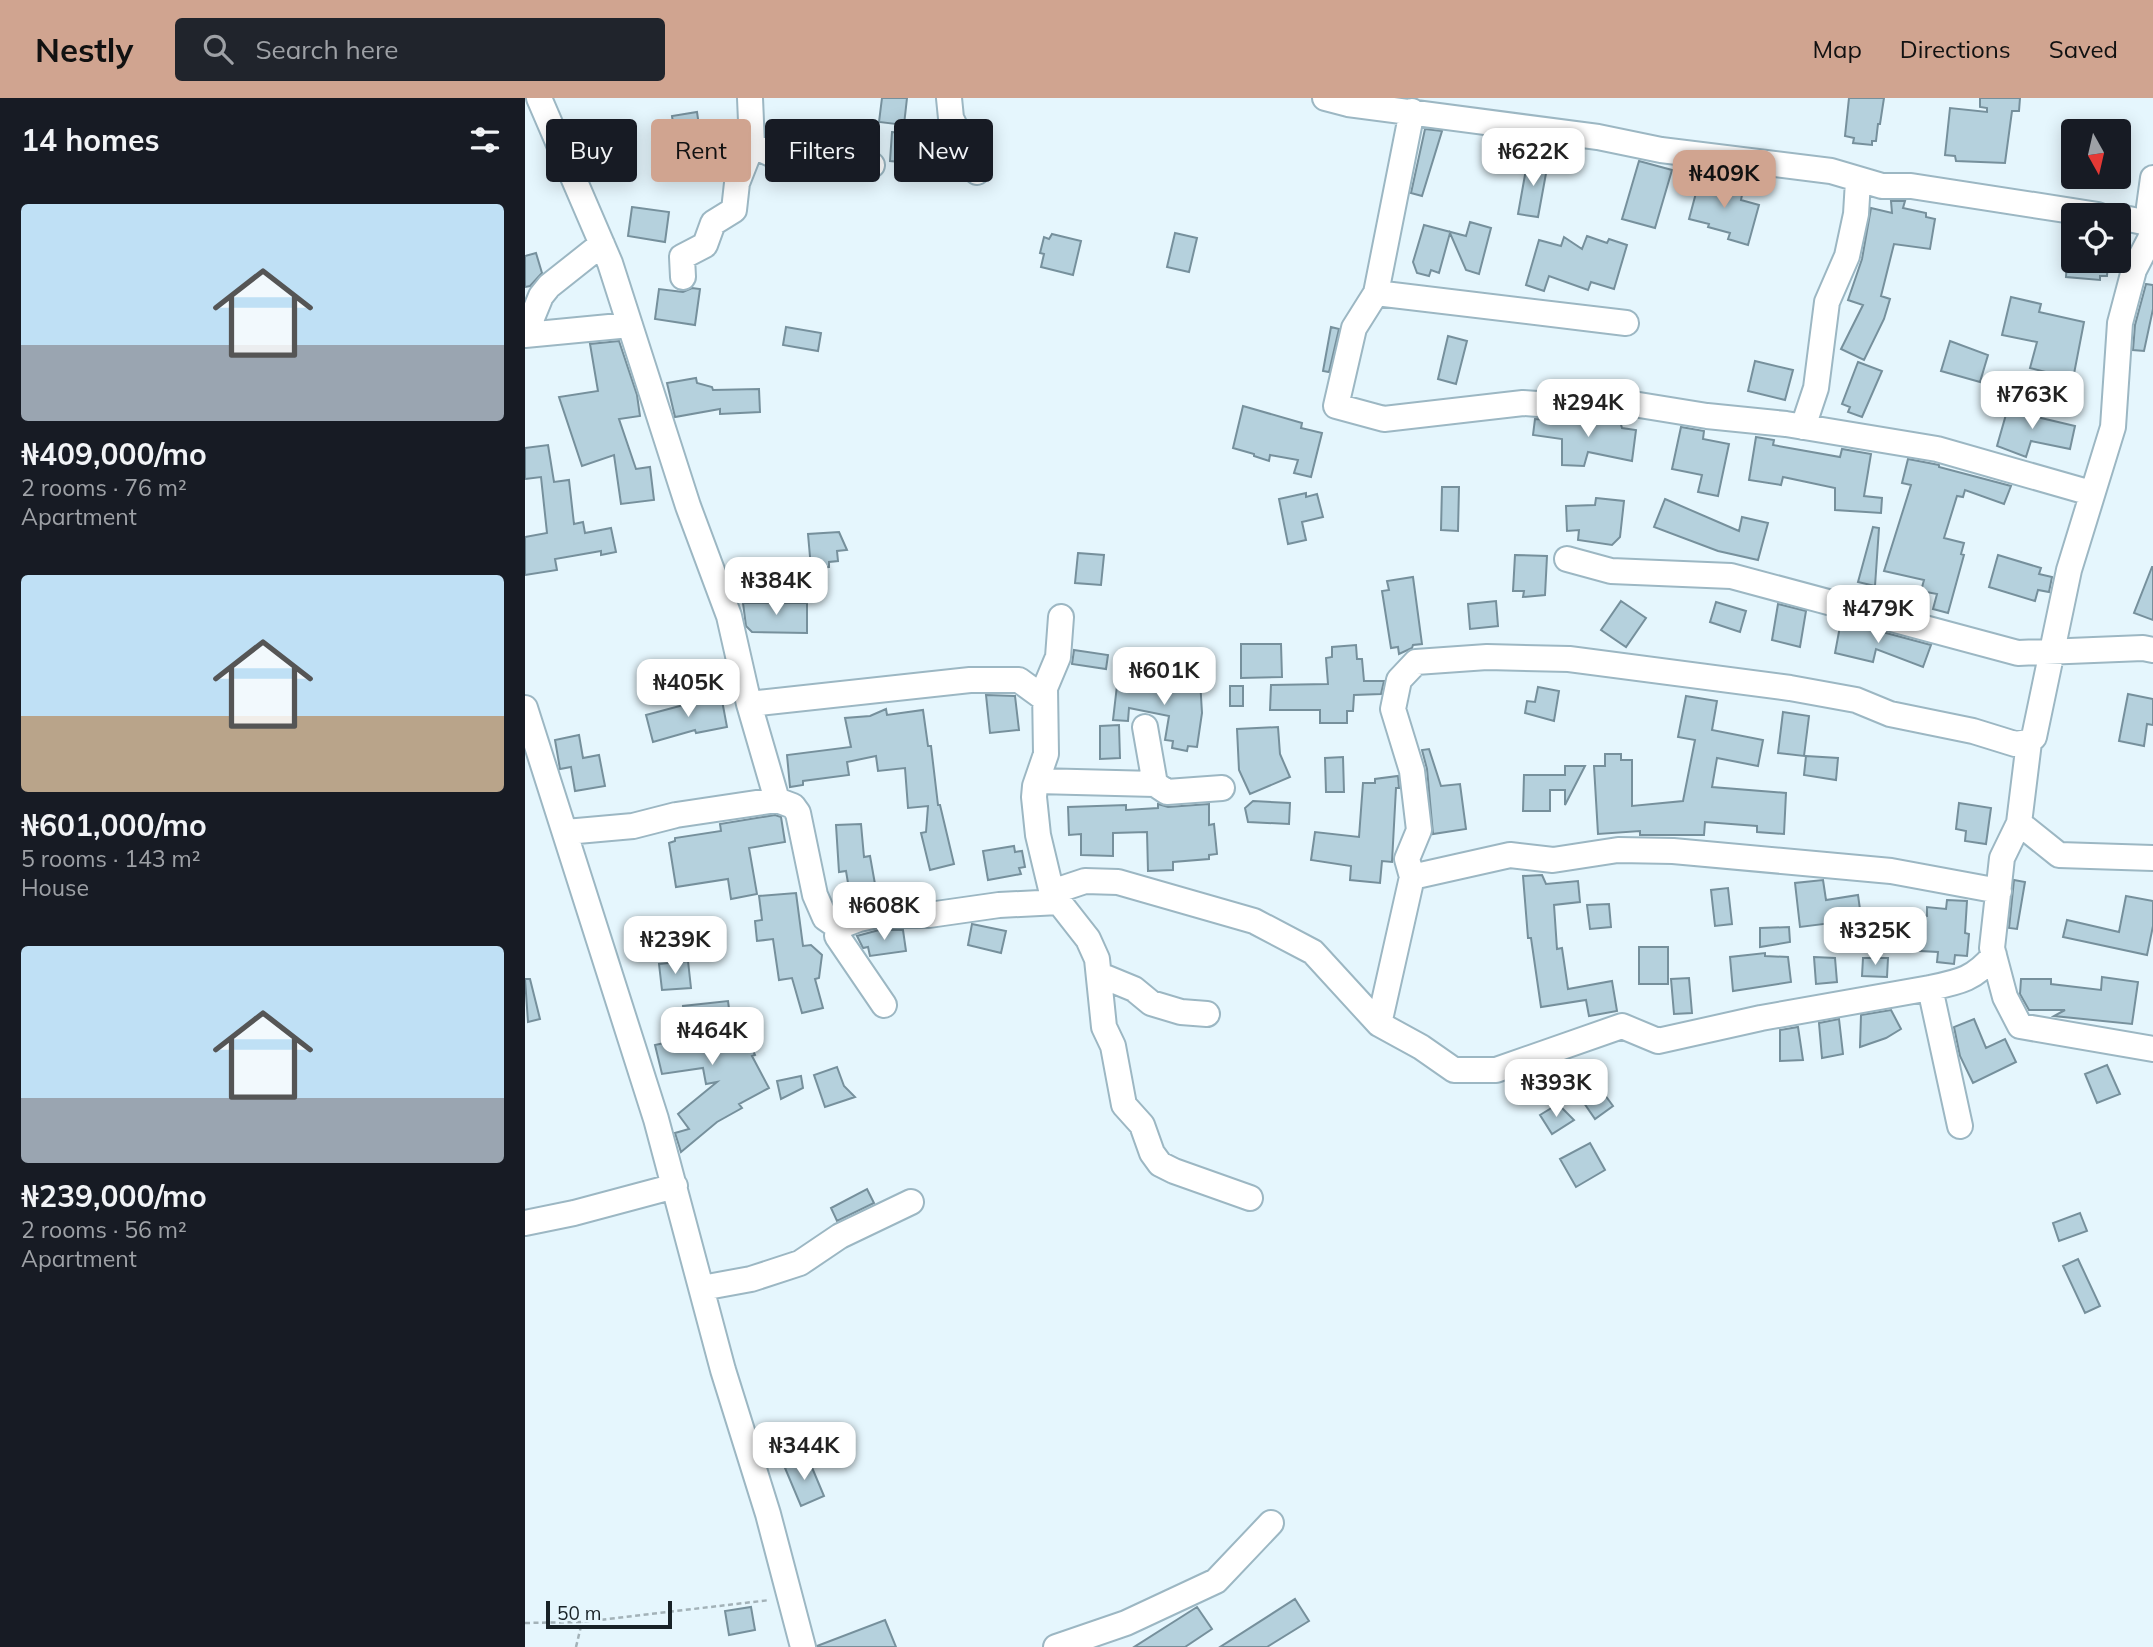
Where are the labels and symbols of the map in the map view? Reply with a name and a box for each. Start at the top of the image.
north arrow [2061,119,2131,189]
pin: ₦622K [1484,129,1582,188]
pin: ₦409K [1675,150,1773,210]
pin: ₦763K [1983,372,2081,431]
pin: ₦294K [1539,380,1637,439]
pin: ₦384K [727,558,825,617]
pin: ₦479K [1829,586,1927,645]
pin: ₦601K [1115,648,1213,707]
pin: ₦405K [639,660,737,719]
pin: ₦608K [835,882,933,942]
pin: ₦325K [1826,908,1924,967]
pin: ₦239K [626,916,724,976]
pin: ₦464K [663,1007,761,1067]
pin: ₦393K [1507,1060,1605,1119]
pin: ₦344K [755,1422,853,1482]
scale bar [546,1598,672,1630]

